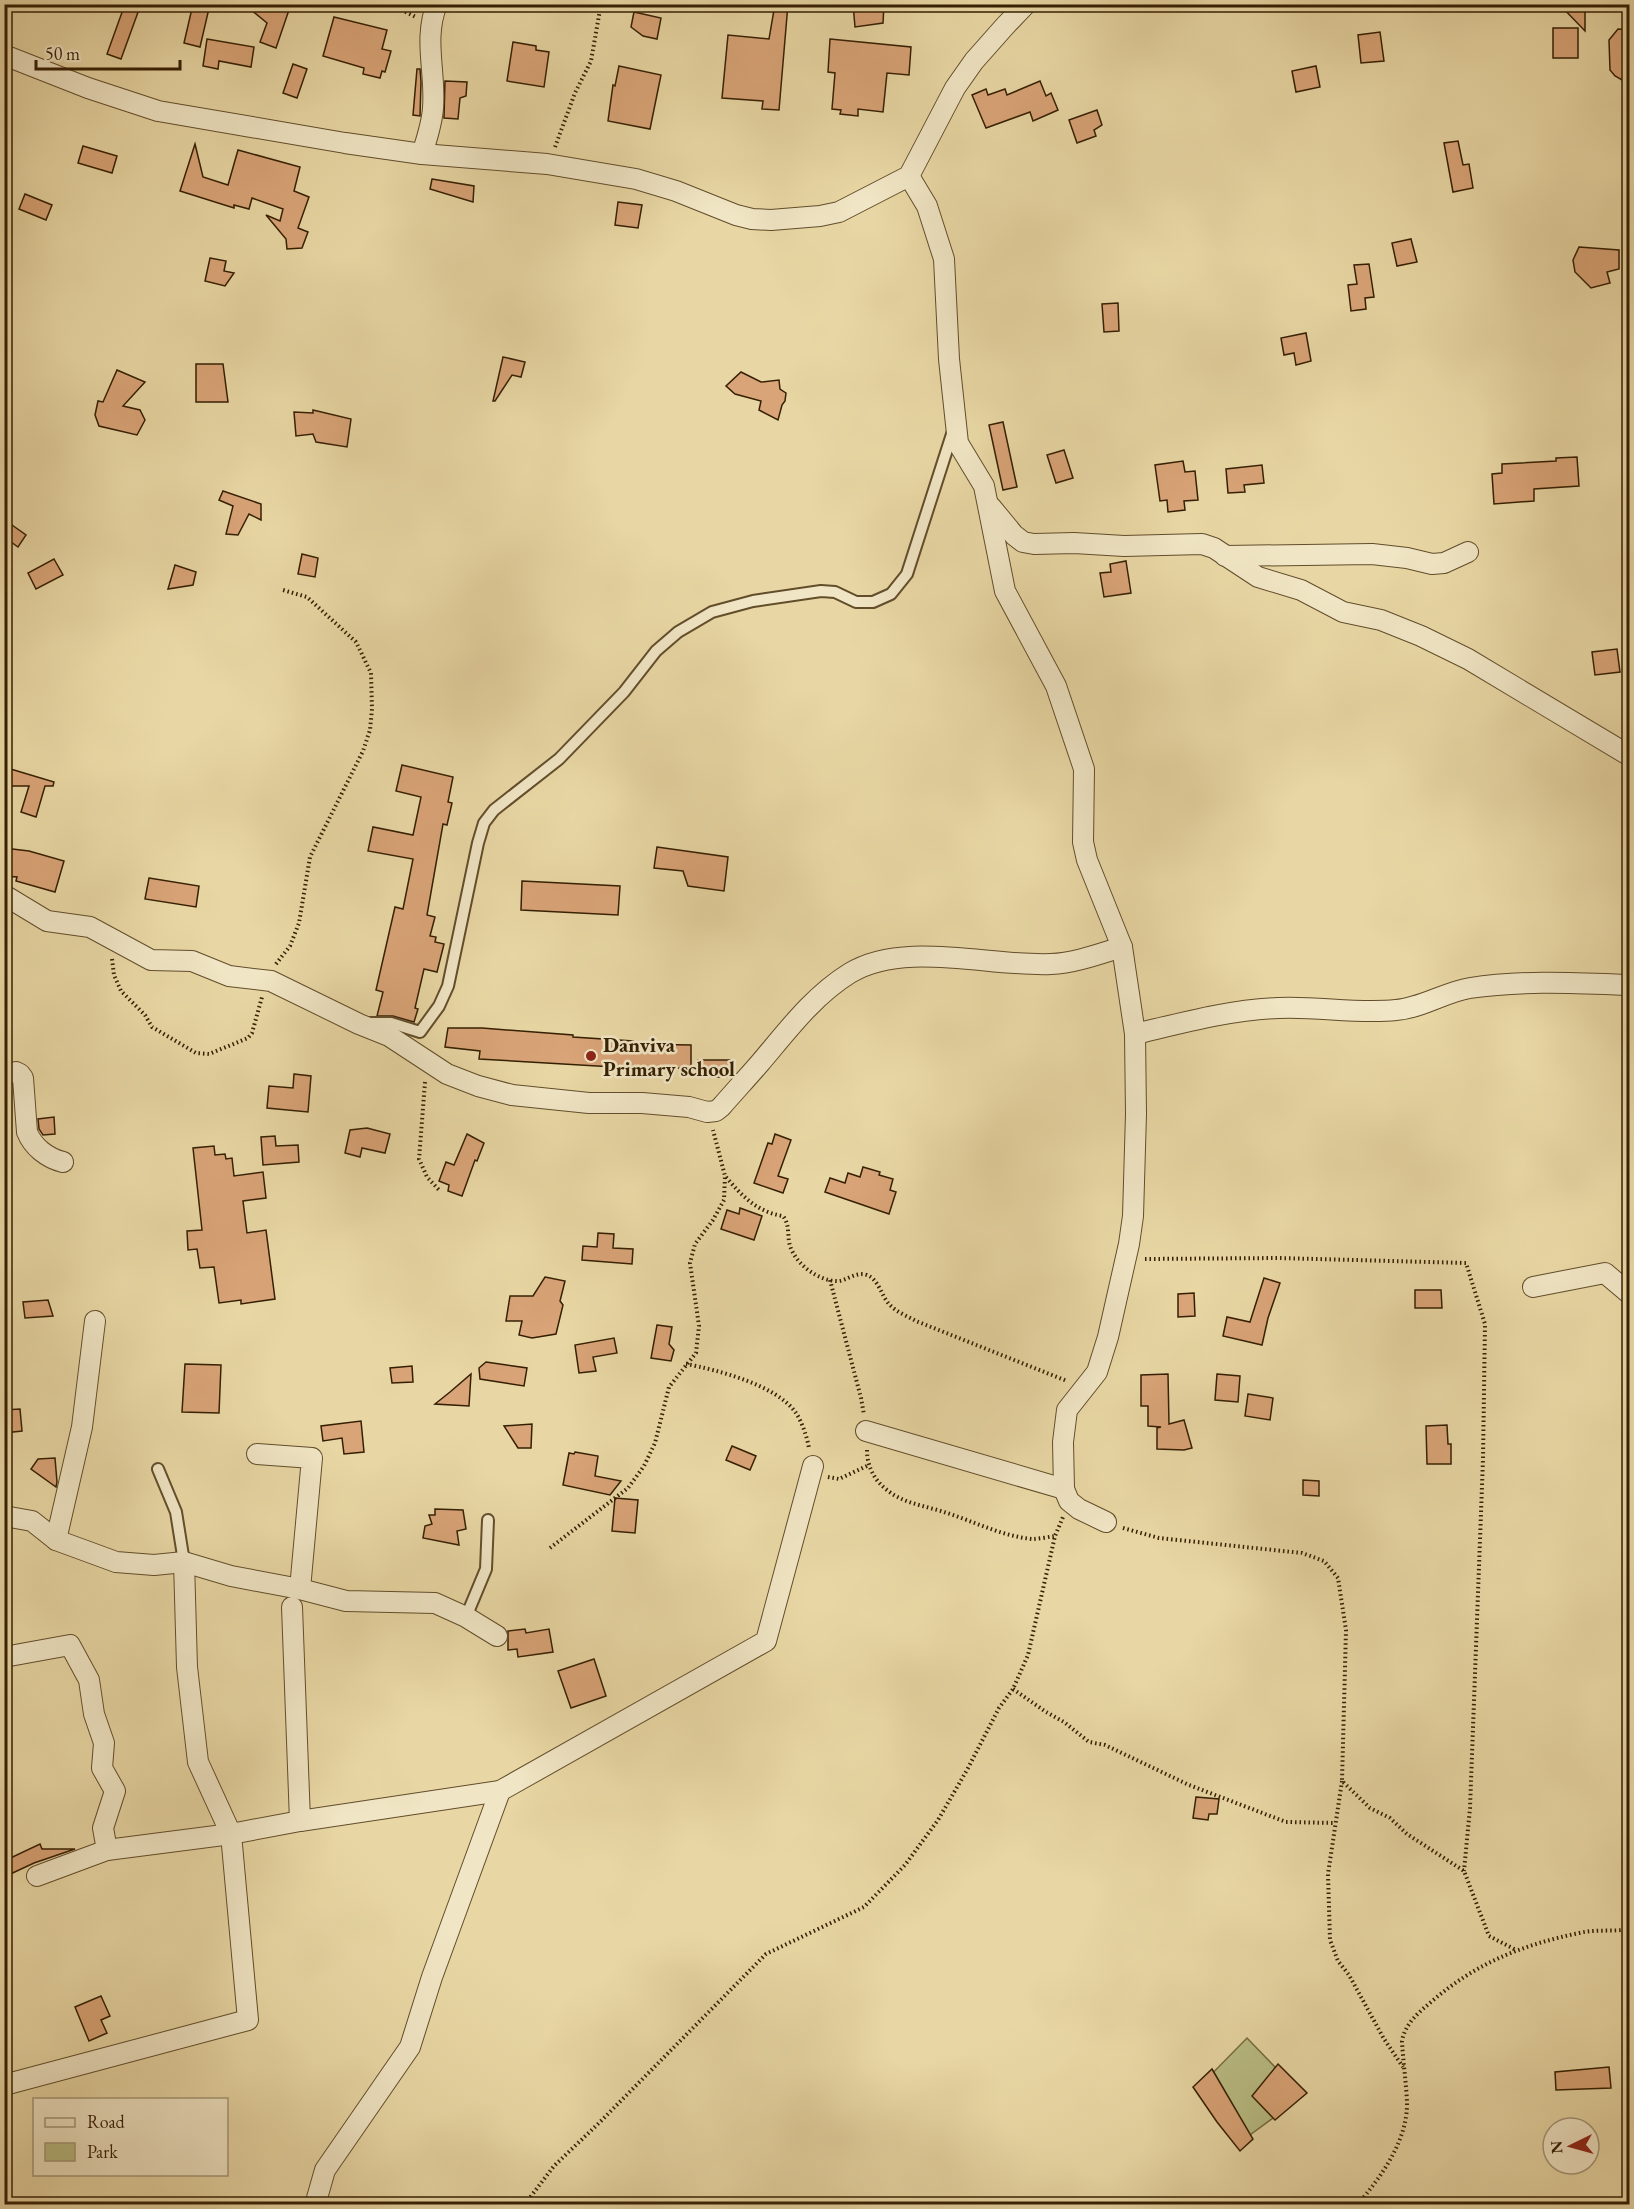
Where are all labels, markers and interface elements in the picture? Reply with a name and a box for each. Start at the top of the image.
scale bar [36,33,180,71]
text: 50 m [45,42,80,65]
place label: Danviva Primary school [603,1031,735,1082]
marker: Danviva Primary school [584,1049,598,1063]
legend [33,2098,228,2176]
text: Road [87,2110,126,2133]
north arrow [1541,2116,1601,2176]
text: Park [87,2140,118,2163]
text: N [1546,2140,1568,2155]

